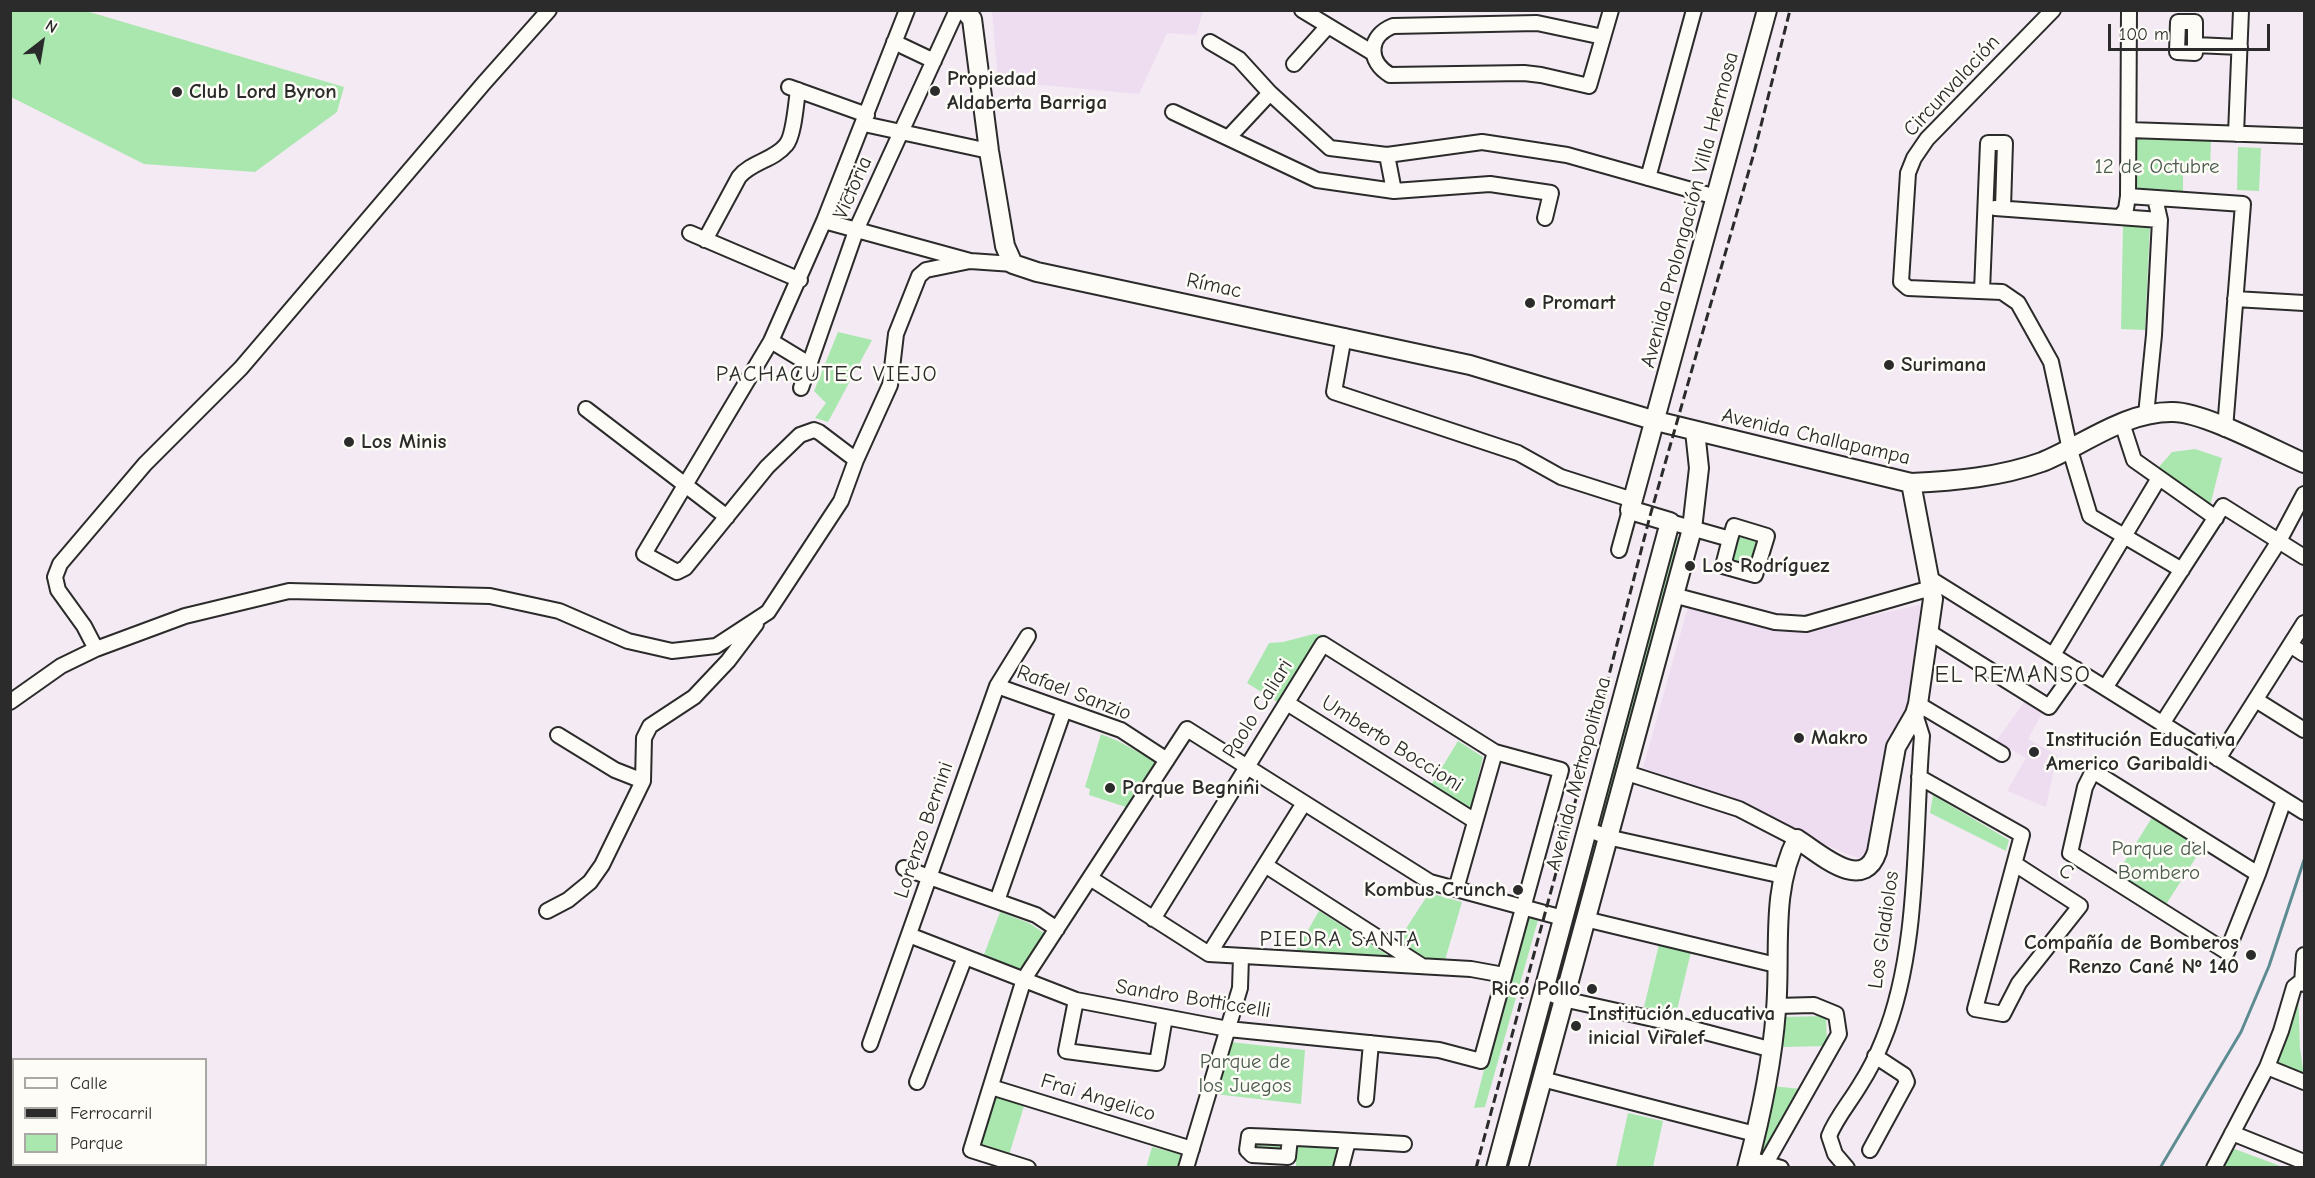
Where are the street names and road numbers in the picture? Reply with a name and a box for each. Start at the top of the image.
street label: Circunvalación [1898,30,2006,142]
street label: Avenida Prolongación Villa Hermosa [1636,49,1744,371]
street label: Victoria [828,152,878,224]
street label: Rímac [1184,268,1244,304]
street label: Avenida Challapampa [1719,403,1913,471]
street label: Paolo Caliari [1217,655,1299,763]
street label: Rafael Sanzio [1013,660,1135,726]
street label: Avenida Metropolitana [1541,674,1617,874]
street label: Umberto Boccioni [1317,690,1467,798]
street label: Lorenzo Bernini [889,758,959,902]
street label: C [2054,858,2078,886]
street label: Los Gladiolos [1863,870,1905,990]
street label: Sandro Botticcelli [1114,974,1272,1024]
street label: Frai Angelico [1038,1069,1158,1127]

